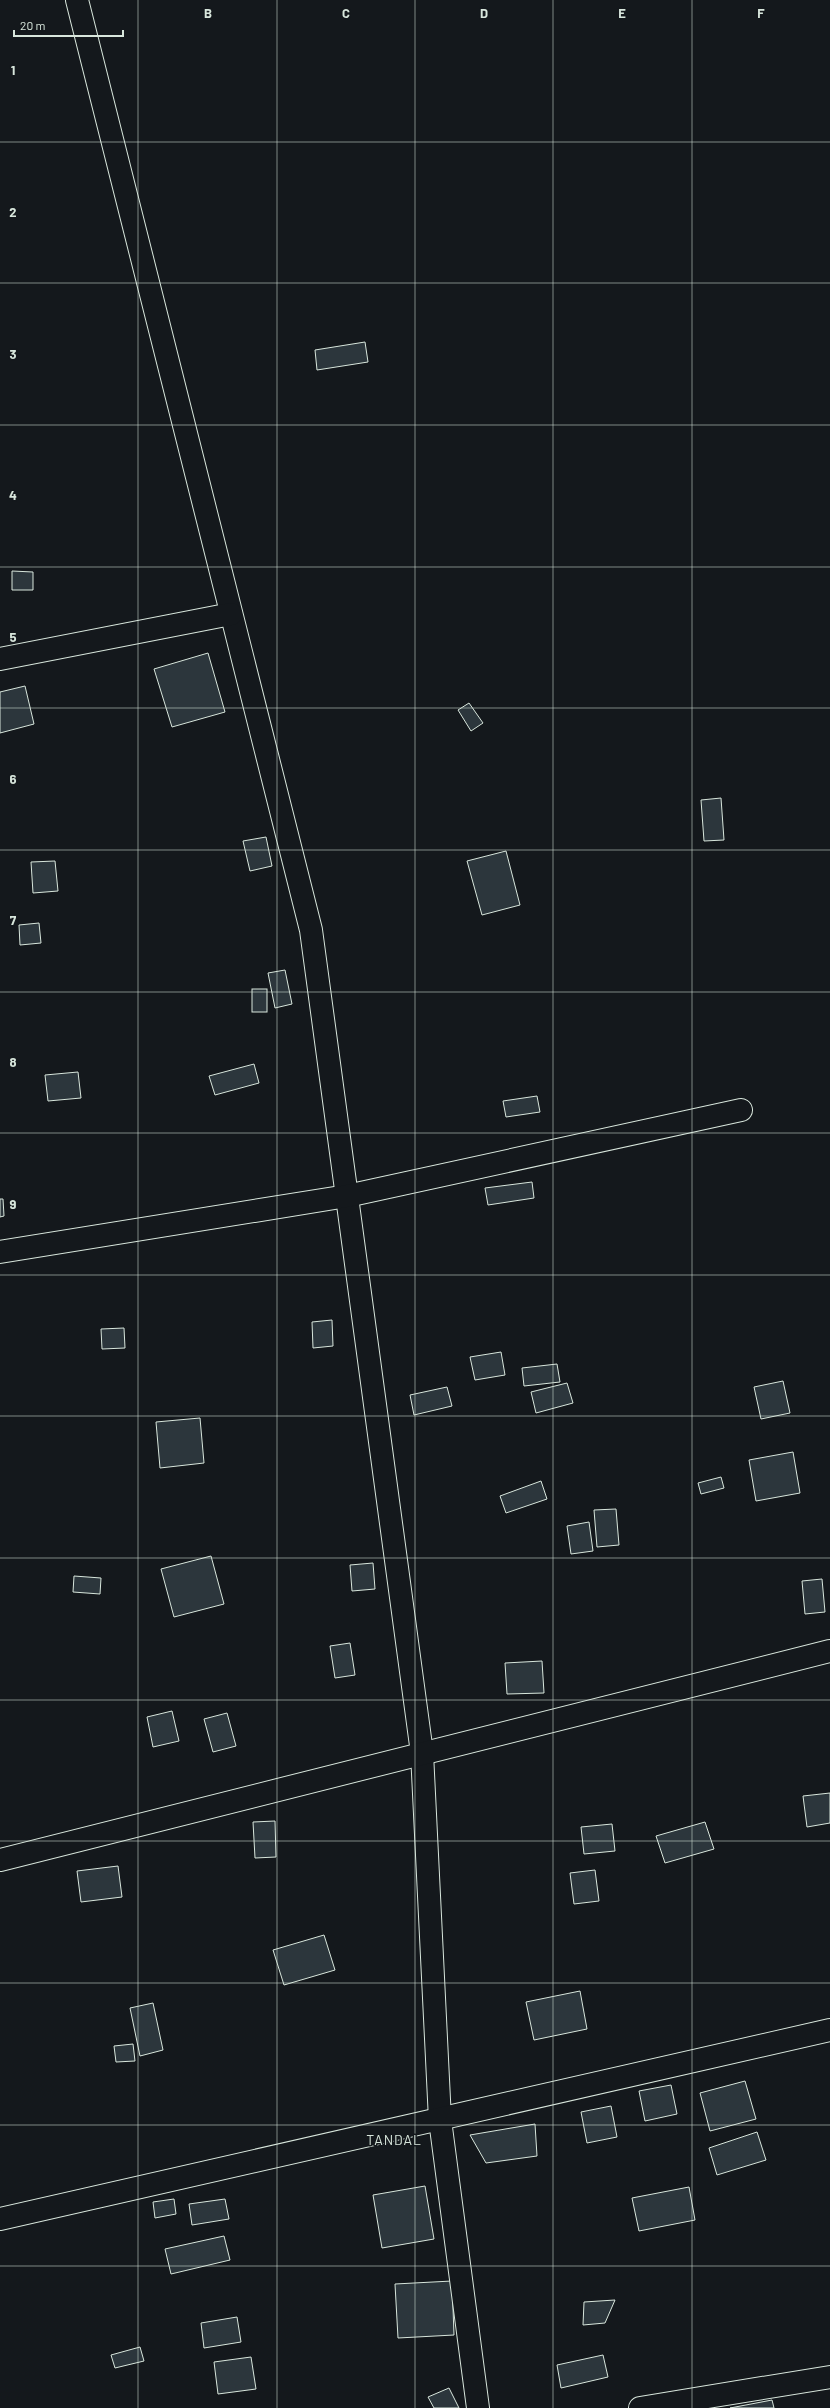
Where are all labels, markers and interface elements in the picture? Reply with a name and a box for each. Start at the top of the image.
text: B [204,5,212,21]
text: C [342,5,350,21]
text: D [480,5,488,21]
text: E [618,5,626,21]
text: F [757,5,765,21]
scale bar [14,12,123,38]
text: 20 m [20,18,46,32]
text: 1 [11,62,15,78]
text: 2 [9,204,17,220]
text: 3 [9,346,17,362]
text: 4 [9,487,17,503]
text: 5 [9,629,17,645]
text: 6 [10,771,17,787]
text: 7 [10,912,17,928]
text: 8 [9,1054,17,1070]
text: 9 [10,1196,17,1212]
district label: TANDAL [366,2131,422,2148]

